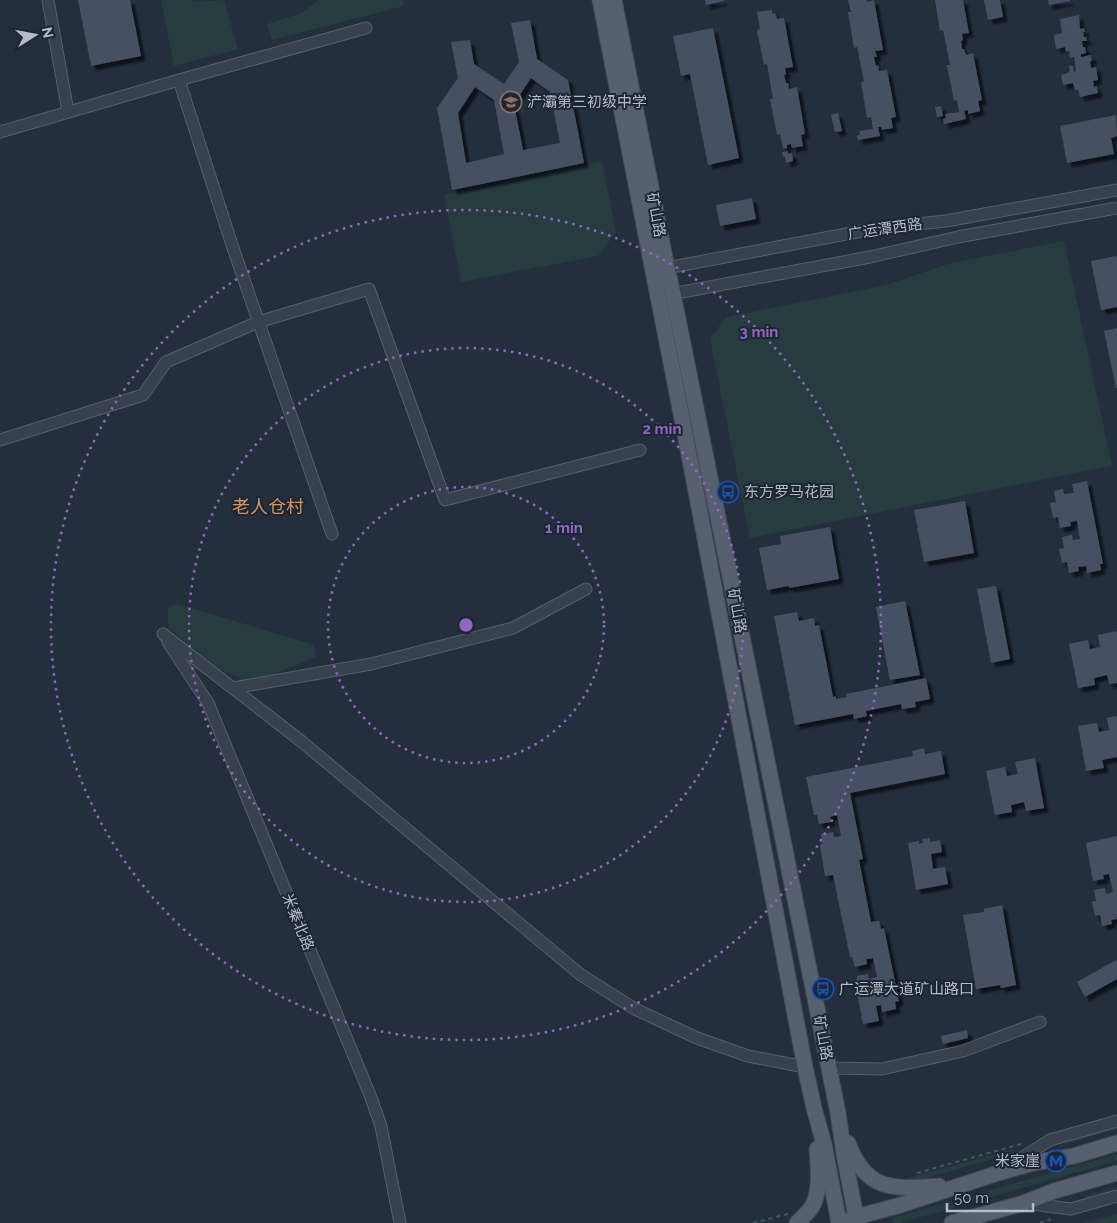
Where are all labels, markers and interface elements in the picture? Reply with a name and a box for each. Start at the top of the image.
north arrow [10,10,60,60]
text: N [39,26,57,39]
school or university icon: 浐灞第三初级中学 [499,90,523,114]
place label: 浐灞第三初级中学 [527,93,647,111]
street label: 矿山路 [643,191,669,239]
street label: 广运潭西路 [847,215,923,243]
text: 3 min [740,323,778,341]
text: 2 min [643,420,681,438]
bus stop icon: 东方罗马花园 [716,480,740,504]
place label: 东方罗马花园 [744,483,834,501]
district label: 老人仓村 [232,496,304,517]
text: 1 min [545,519,583,537]
street label: 矿山路 [724,587,750,635]
centre of rings [457,616,475,634]
street label: 米秦北路 [278,891,318,953]
bus stop icon: 广运潭大道矿山路口 [811,977,835,1001]
place label: 广运潭大道矿山路口 [839,980,974,998]
street label: 矿山路 [810,1014,836,1062]
metro station icon: 米家崖 [1044,1149,1068,1173]
place label: 米家崖 [995,1152,1040,1170]
scale bar [947,1180,1033,1212]
text: 50 m [954,1189,989,1207]

